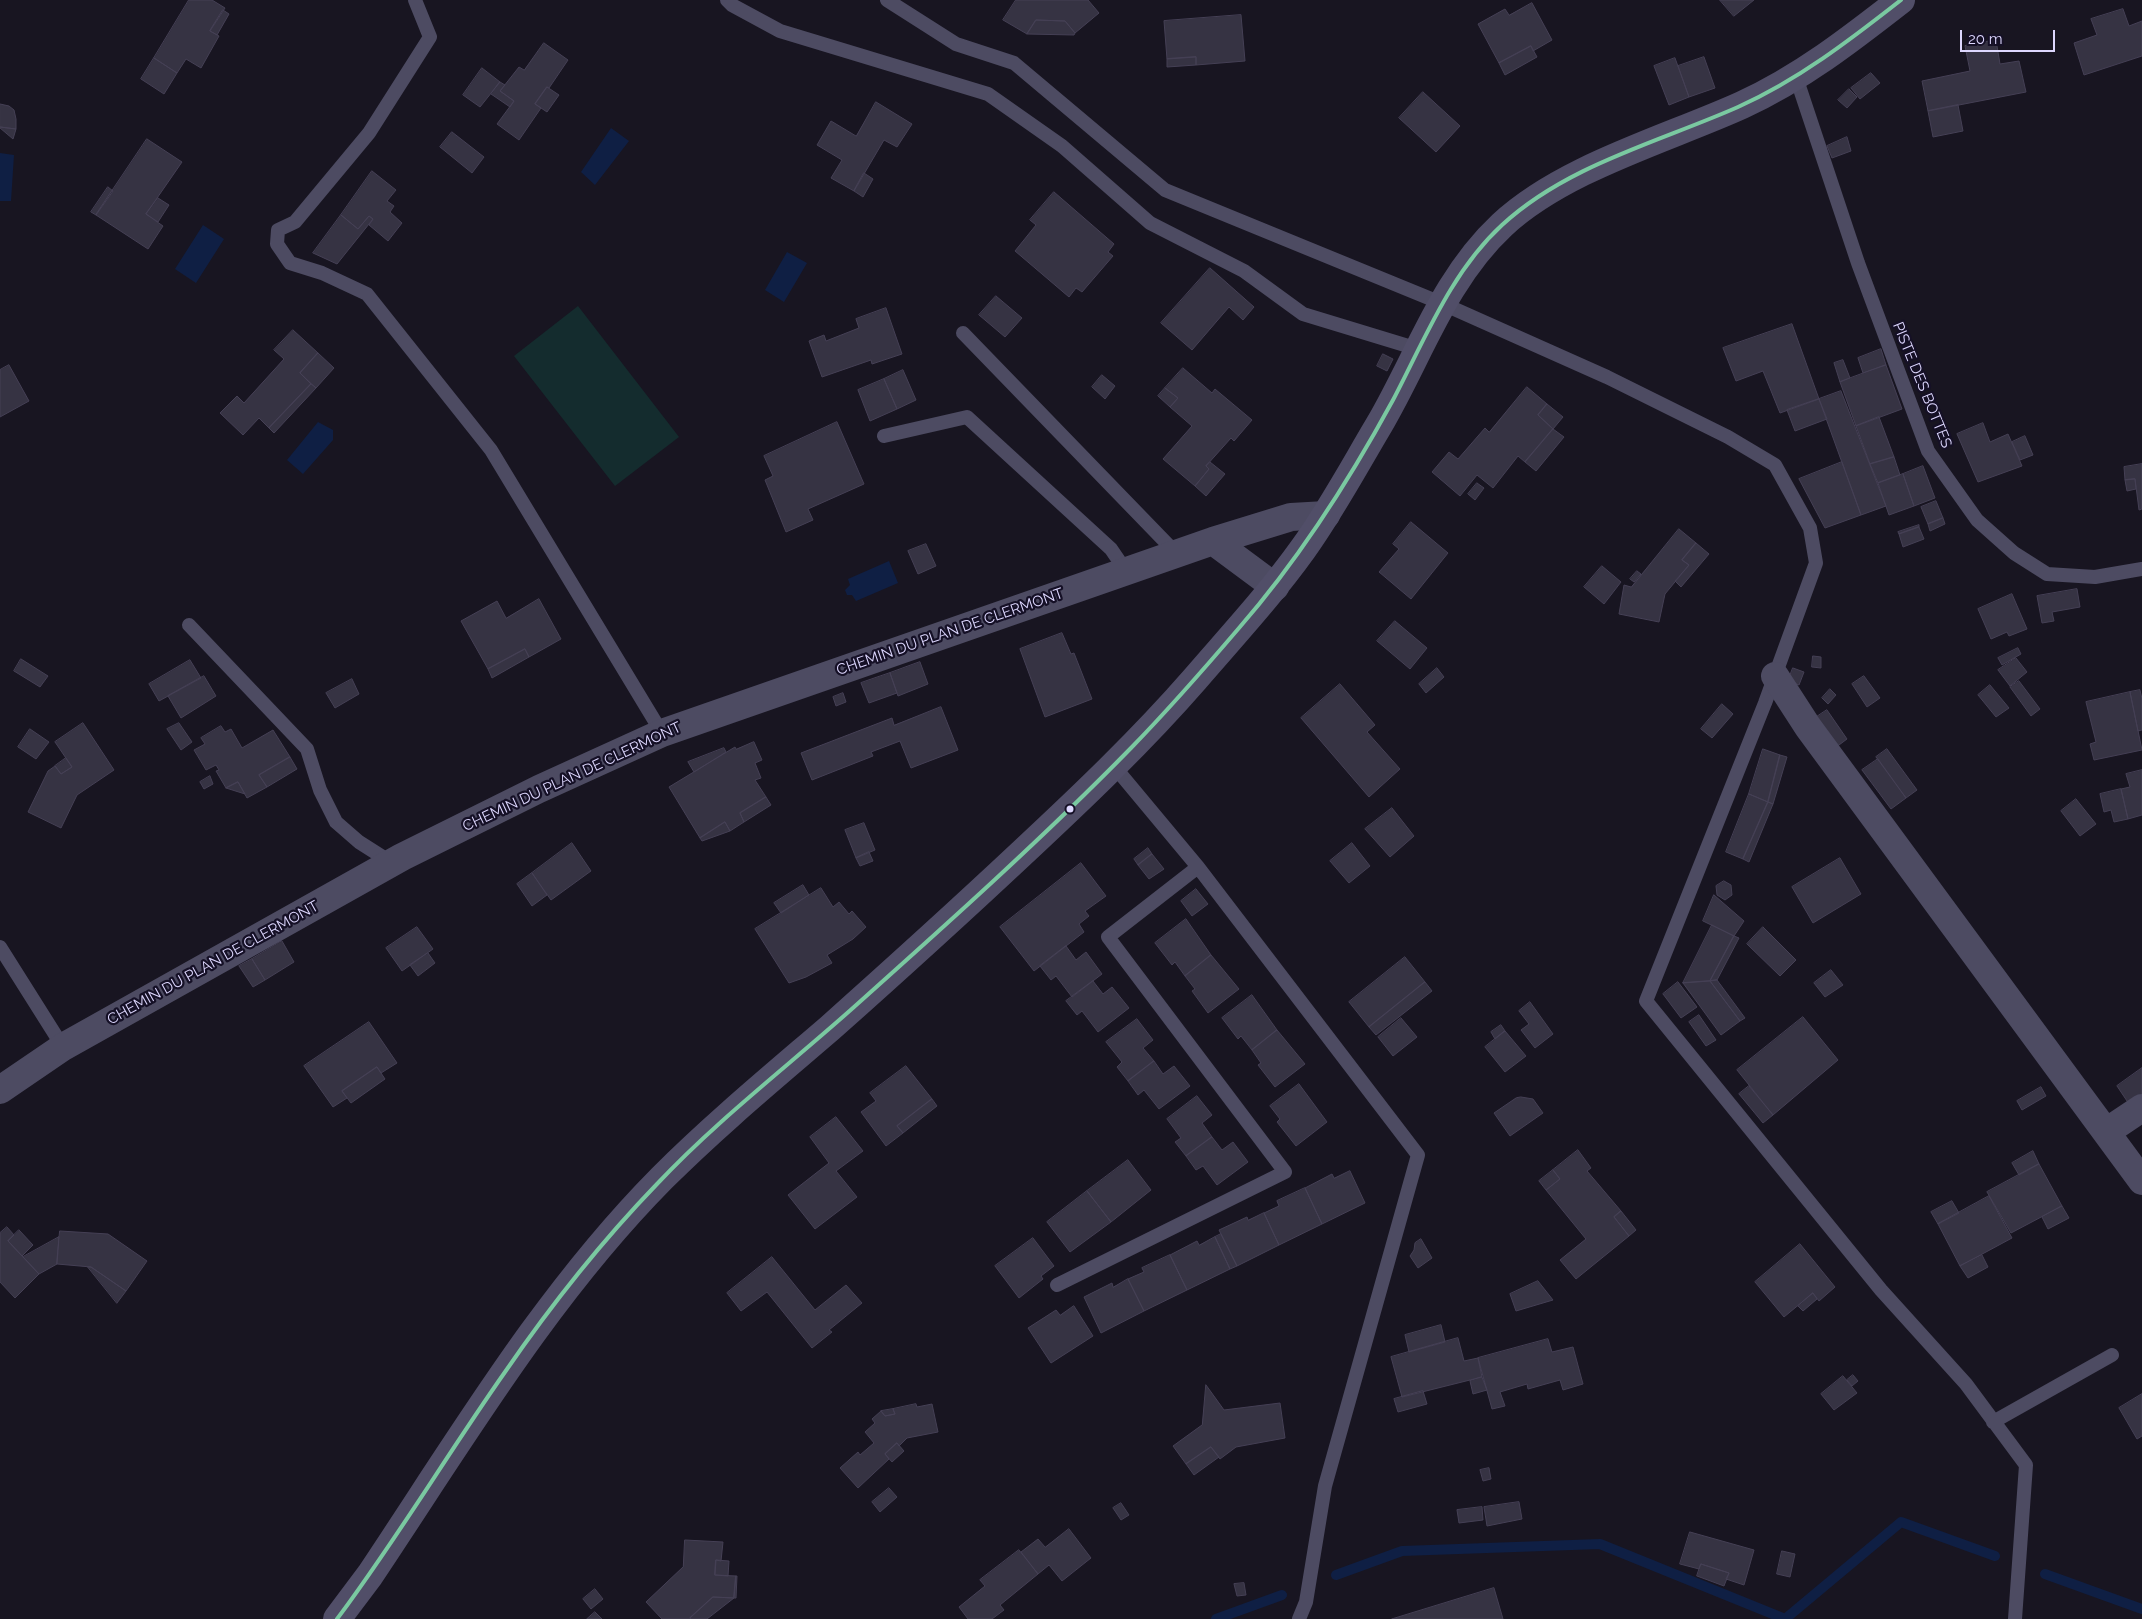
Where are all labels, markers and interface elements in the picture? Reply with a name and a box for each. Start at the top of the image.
scale bar [1962,20,2057,52]
text: 20 m [1968,30,2003,48]
street label: PISTE DES BOTTES [1888,319,1956,451]
street label: CHEMIN DU PLAN DE CLERMONT [834,585,1066,679]
street label: CHEMIN DU PLAN DE CLERMONT [460,718,684,836]
unlabelled marker [1065,804,1075,814]
street label: CHEMIN DU PLAN DE CLERMONT [104,897,322,1029]

